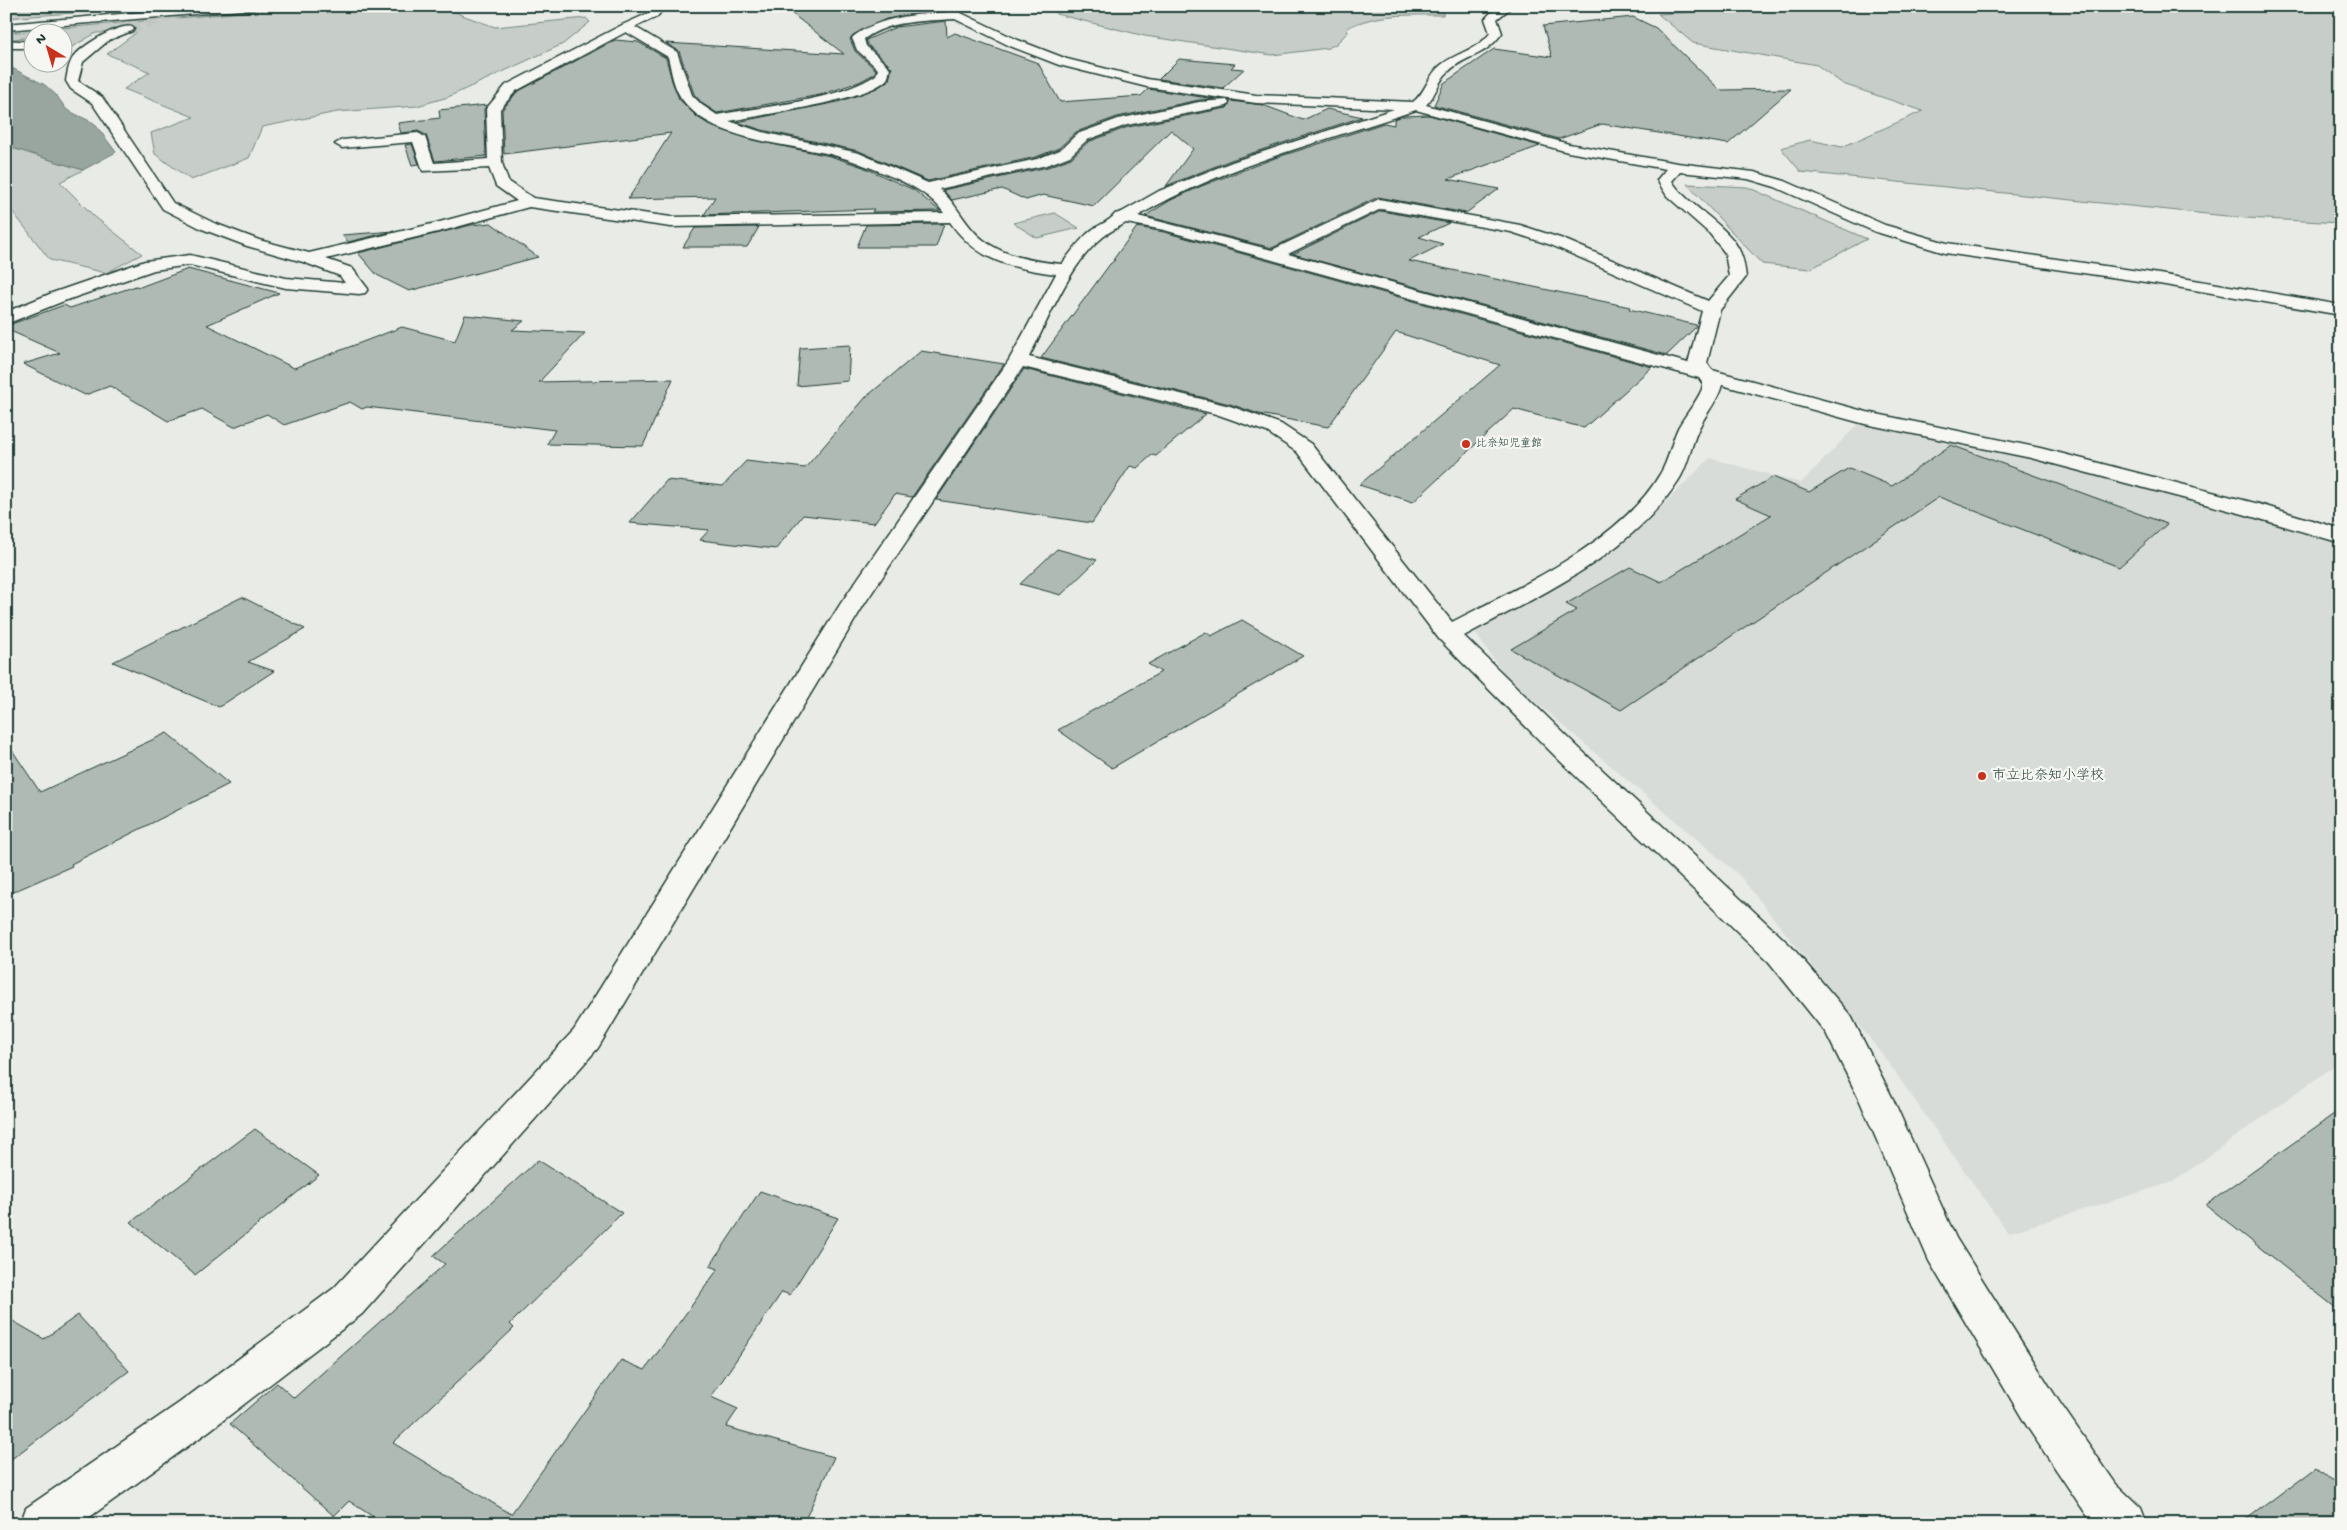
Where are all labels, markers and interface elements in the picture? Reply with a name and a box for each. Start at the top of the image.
north arrow [22,22,72,72]
text: N [33,30,50,49]
place label: 比奈知児童館 [1476,437,1542,450]
marker: 比奈知児童館 [1460,438,1472,450]
place label: 市立比奈知小学校 [1992,768,2104,785]
marker: 市立比奈知小学校 [1976,770,1988,782]

